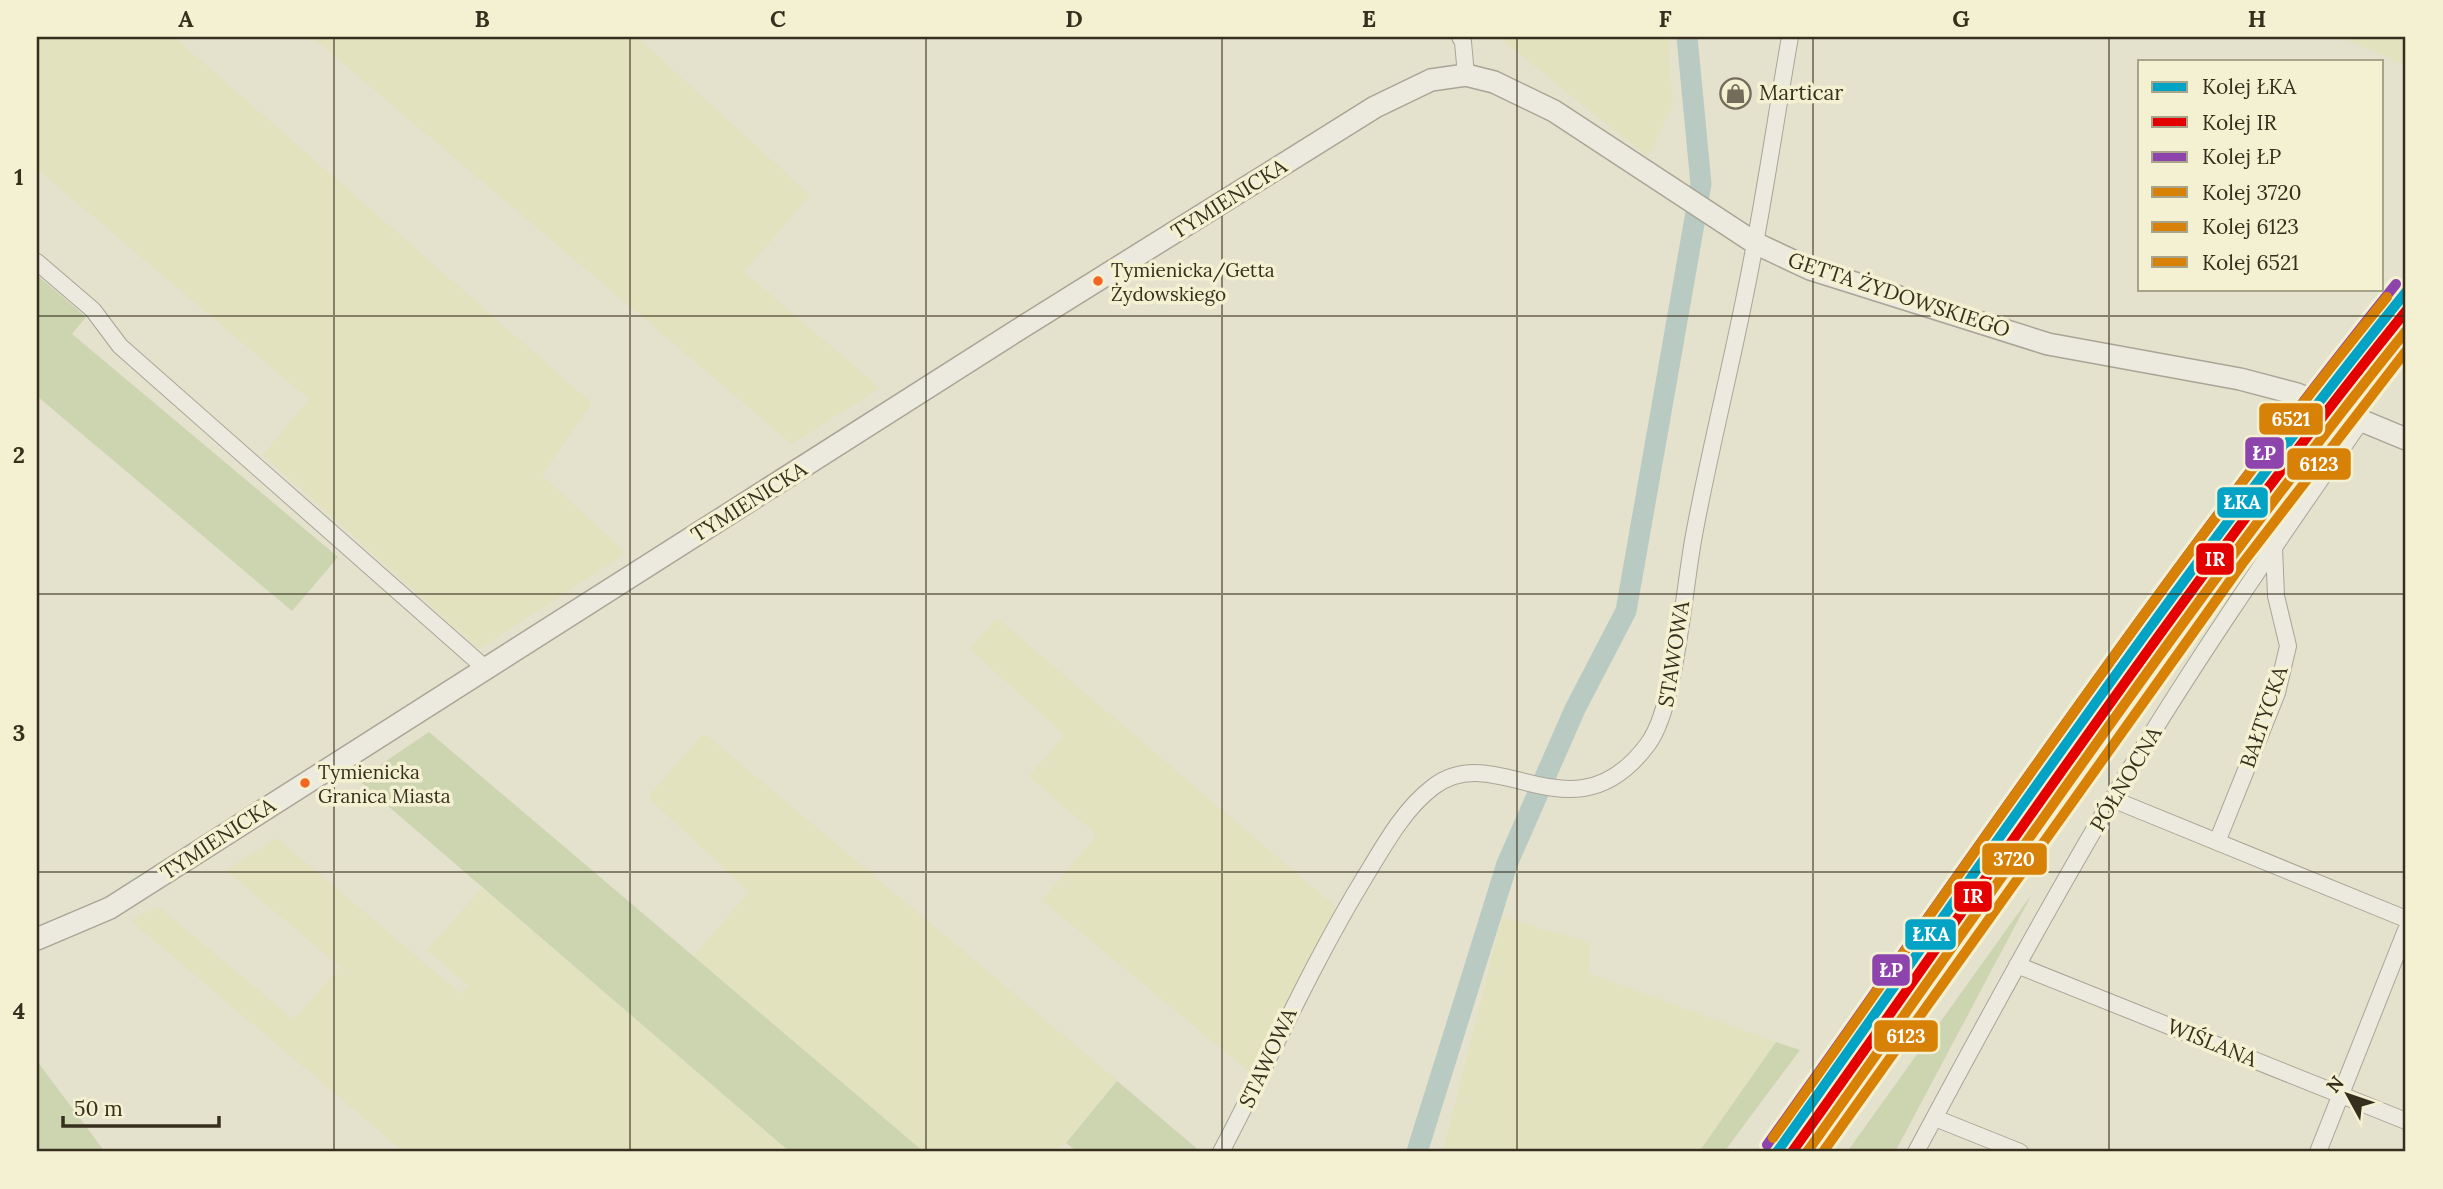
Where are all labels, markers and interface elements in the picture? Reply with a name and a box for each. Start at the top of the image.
text: A [178,4,194,33]
text: B [474,4,490,33]
text: C [770,4,786,33]
text: D [1065,4,1083,33]
text: E [1362,4,1376,33]
text: F [1658,4,1672,33]
text: G [1952,4,1970,33]
text: H [2248,4,2266,33]
legend [2138,60,2384,290]
text: Kolej ŁKA [2202,73,2297,100]
shop icon: Marticar [1719,76,1753,110]
place label: Marticar [1759,79,1843,106]
text: Kolej IR [2202,109,2277,136]
text: Kolej ŁP [2202,143,2282,170]
street label: TYMIENICKA [1166,152,1292,245]
text: 1 [14,162,24,191]
text: Kolej 3720 [2202,179,2302,206]
text: Kolej 6123 [2202,213,2299,240]
street label: GETTA ŻYDOWSKIEGO [1785,246,2014,343]
text: Kolej 6521 [2202,249,2299,276]
place label: Tymienicka/Getta Żydowskiego [1111,258,1275,306]
marker: Tymienicka/Getta Żydowskiego [1091,274,1105,288]
line badge: 6521 [2258,402,2324,436]
text: 6521 [2271,407,2311,431]
line badge: ŁP [2244,436,2285,470]
text: 2 [13,440,25,469]
text: ŁP [2252,441,2276,465]
line badge: 6123 [2286,447,2352,481]
text: 6123 [2299,452,2339,476]
street label: TYMIENICKA [686,455,812,548]
line badge: ŁKA [2216,486,2269,519]
text: ŁKA [2223,490,2261,514]
line badge: IR [2195,542,2235,576]
text: IR [2205,547,2225,571]
street label: STAWOWA [1652,598,1695,709]
street label: BAŁTYCKA [2234,662,2294,771]
text: 3 [13,718,25,747]
street label: PÓŁNOCNA [2084,721,2168,836]
place label: Tymienicka Granica Miasta [318,760,451,808]
marker: Tymienicka Granica Miasta [298,776,312,790]
street label: TYMIENICKA [155,791,281,886]
line badge: 3720 [1981,842,2048,876]
text: 3720 [1993,847,2035,871]
line badge: IR [1953,880,1993,913]
text: IR [1963,884,1983,908]
line badge: ŁKA [1904,918,1957,951]
text: ŁKA [1912,922,1950,946]
line badge: ŁP [1871,953,1911,987]
text: ŁP [1879,958,1903,982]
text: 4 [13,996,25,1025]
street label: STAWOWA [1233,1003,1303,1112]
street label: WIŚLANA [2163,1012,2262,1073]
line badge: 6123 [1873,1019,1939,1053]
text: 6123 [1886,1024,1926,1048]
north arrow [2314,1060,2384,1130]
text: N [2321,1070,2349,1097]
scale bar [63,1084,219,1128]
text: 50 m [74,1095,123,1122]

